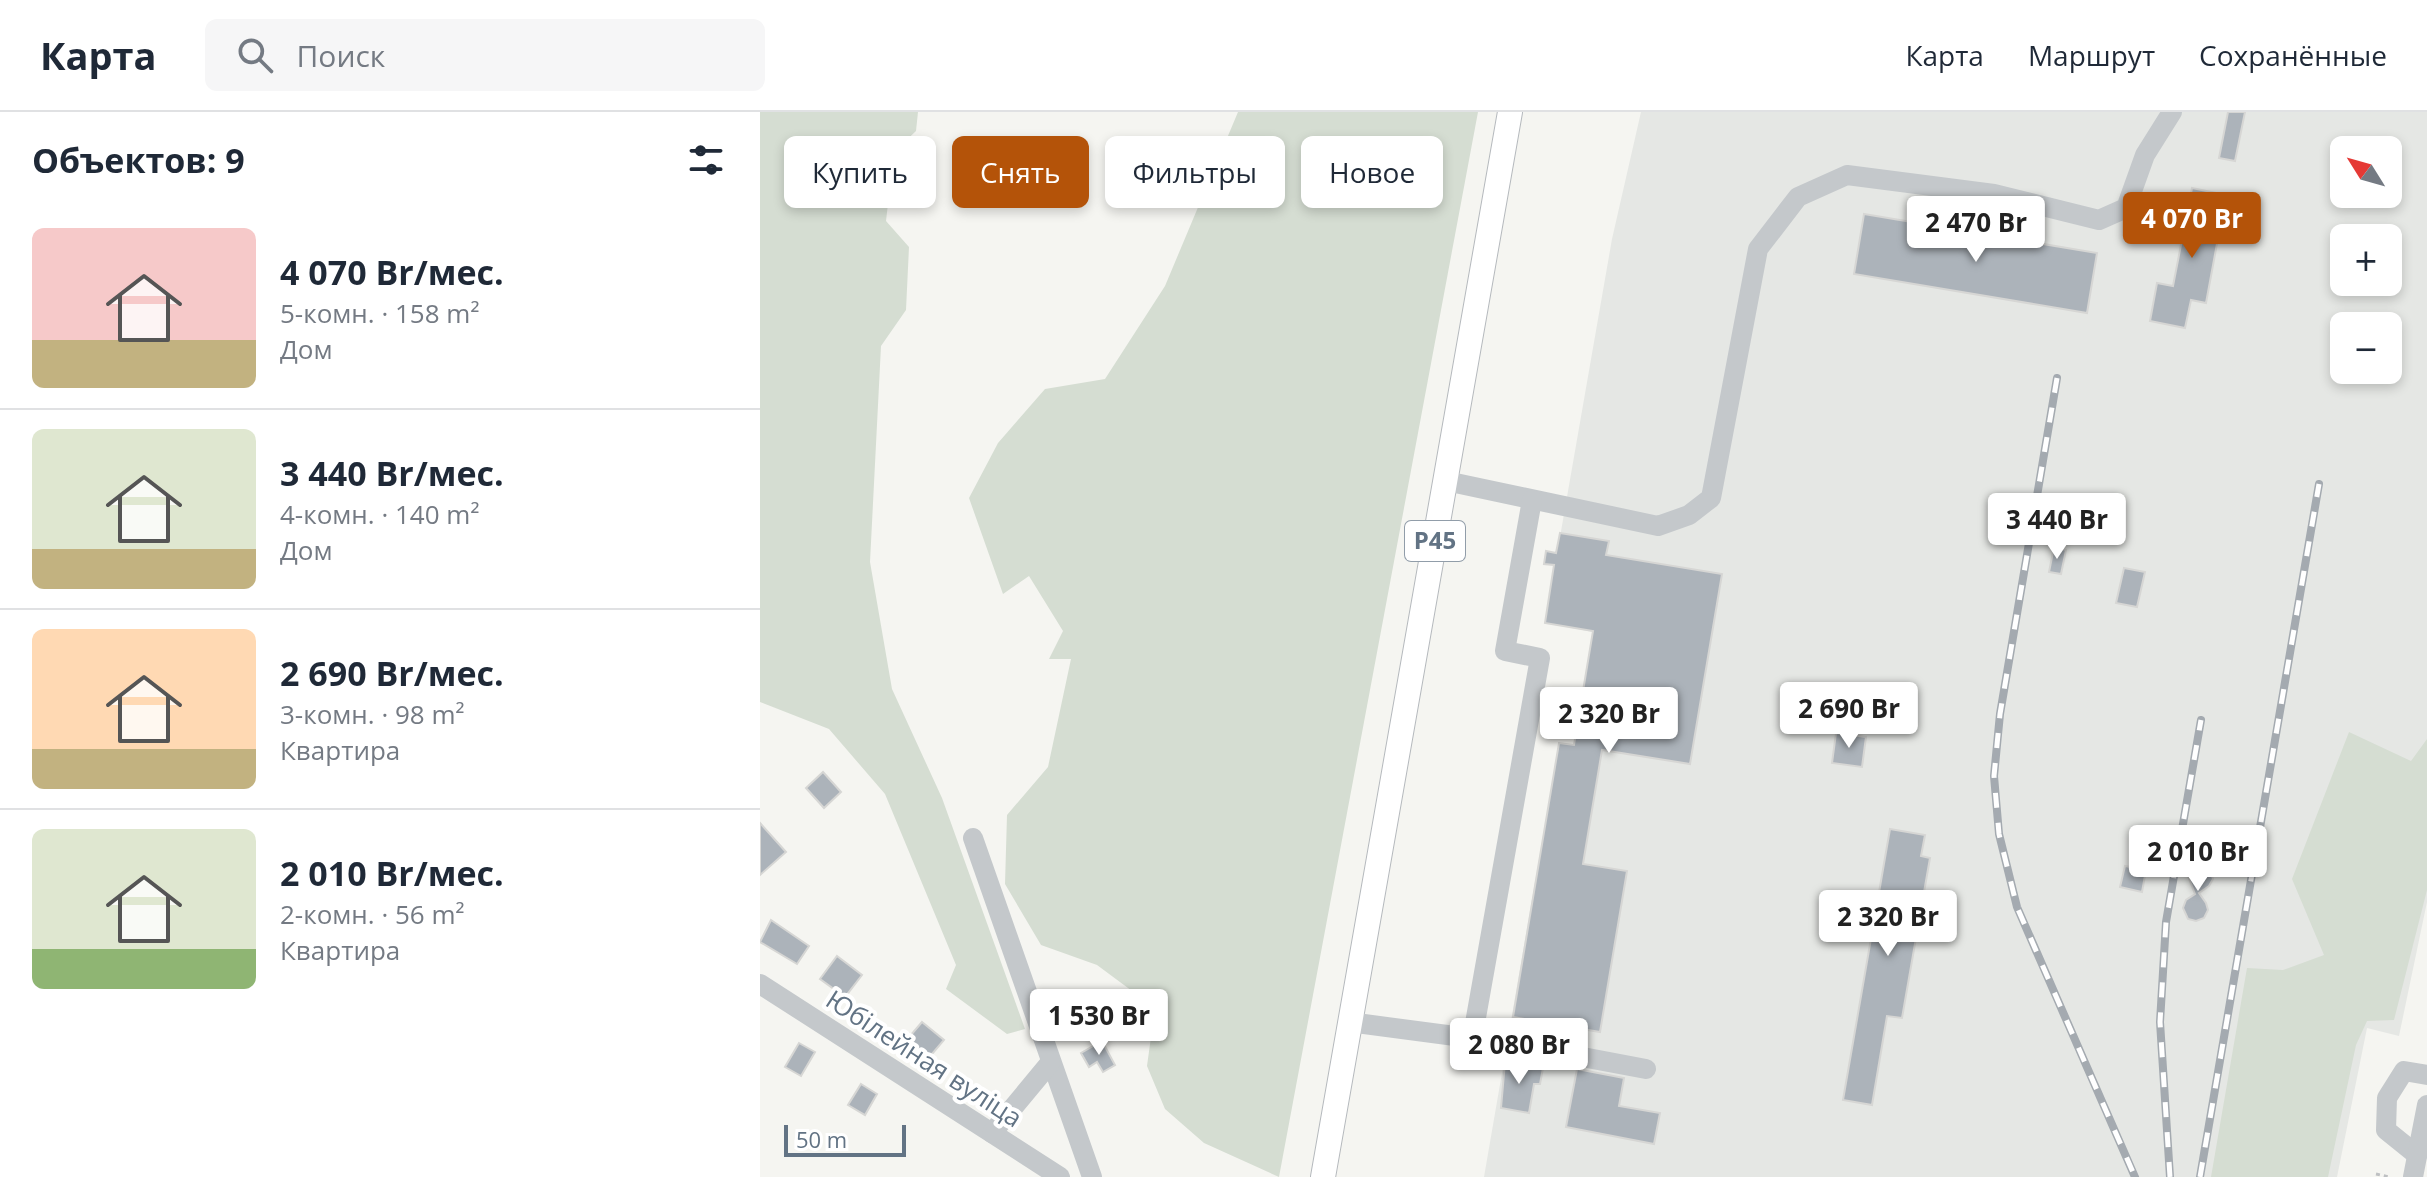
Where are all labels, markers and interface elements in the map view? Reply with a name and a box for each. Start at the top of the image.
search box [205,19,765,91]
text: Карта [40,29,157,81]
icon: search [233,33,277,77]
text: Поиск [297,35,385,76]
text: Карта [1905,36,1984,74]
text: Маршрут [2028,36,2155,74]
text: Сохранённые [2199,36,2387,74]
chip: Купить [784,136,936,208]
chip: Снять [952,136,1089,208]
chip: Фильтры [1105,136,1285,208]
chip: Новое [1301,136,1443,208]
north arrow [2330,136,2402,208]
map controls [2330,136,2402,384]
text: Объектов: 9 [32,137,245,183]
icon: filters [684,138,728,182]
pin: 4 070 Br [2109,192,2275,260]
pin: 2 470 Br [1893,196,2059,264]
text: 4 070 Br [2141,200,2243,236]
text: 2 470 Br [1925,204,2027,240]
button: + [2330,224,2402,296]
text: 4 070 Br/мес. [280,249,504,295]
icon: home [96,260,192,356]
text: 5-комн. · 158 m² [280,295,479,331]
button: − [2330,312,2402,384]
text: Дом [280,331,333,367]
text: 3 440 Br/мес. [280,450,504,496]
icon: home [96,461,192,557]
pin: 3 440 Br [1974,493,2140,561]
text: 4-комн. · 140 m² [280,496,479,532]
text: 3 440 Br [2006,501,2108,537]
road number: Р45 [1405,521,1465,561]
text: Дом [280,532,333,568]
text: 2 690 Br/мес. [280,650,504,696]
icon: home [96,661,192,757]
pin: 2 690 Br [1766,682,1932,750]
pin: 2 320 Br [1526,687,1692,755]
text: 2 690 Br [1798,690,1900,726]
text: 2 320 Br [1558,695,1660,731]
text: 3-комн. · 98 m² [280,696,465,732]
text: Квартира [280,732,400,768]
pin: 2 010 Br [2115,825,2281,893]
text: 2 010 Br [2147,833,2249,869]
text: 2 010 Br/мес. [280,850,504,896]
icon: home [96,861,192,957]
pin: 2 320 Br [1805,890,1971,958]
text: 2-комн. · 56 m² [280,896,465,932]
text: 2 320 Br [1837,898,1939,934]
text: Квартира [280,932,400,968]
street label: Юбілейная вуліца [819,981,1030,1135]
pin: 1 530 Br [1016,989,1182,1057]
text: 1 530 Br [1048,997,1150,1033]
pin: 2 080 Br [1436,1018,1602,1086]
text: 2 080 Br [1468,1026,1570,1062]
scale bar [784,1121,906,1157]
text: 50 m [796,1124,847,1154]

